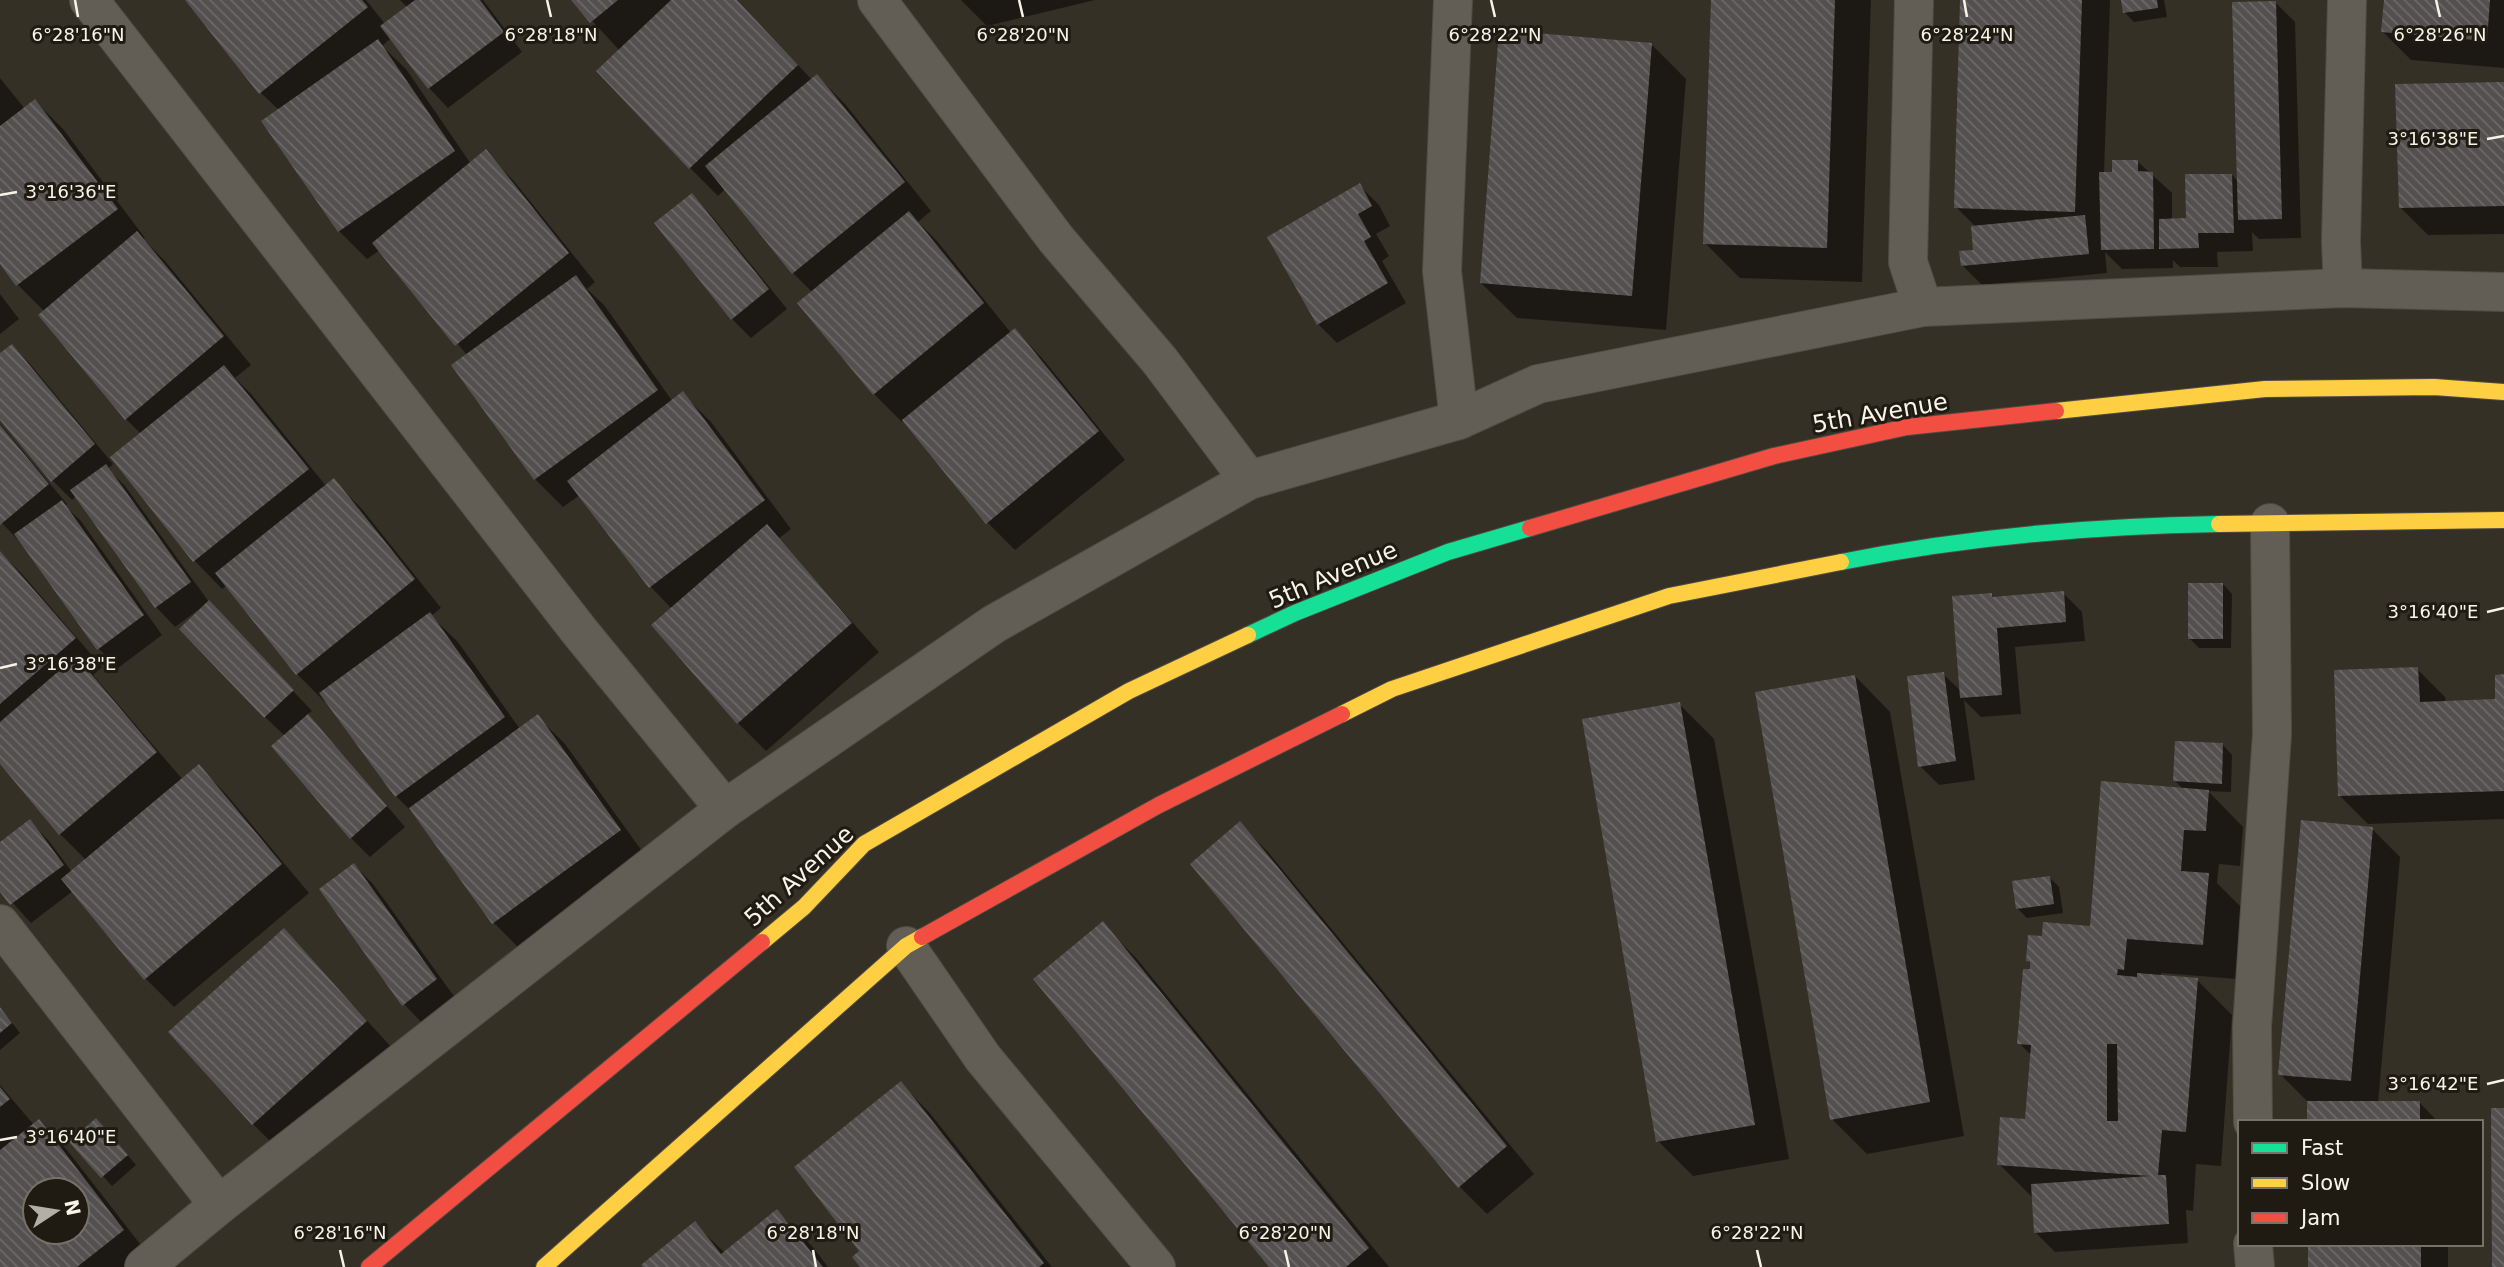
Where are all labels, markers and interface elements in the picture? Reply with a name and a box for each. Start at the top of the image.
text: 6°28'16"N [32,24,124,45]
text: 6°28'18"N [505,24,597,45]
text: 6°28'20"N [977,24,1069,45]
text: 6°28'22"N [1449,24,1541,45]
text: 6°28'24"N [1921,24,2013,45]
text: 6°28'26"N [2394,24,2486,45]
text: 3°16'38"E [2388,128,2478,149]
text: 3°16'36"E [26,181,116,202]
street label: 5th Avenue [1810,387,1950,439]
street label: 5th Avenue [1265,535,1401,615]
text: 3°16'40"E [2388,601,2478,622]
text: 3°16'38"E [26,653,116,674]
street label: 5th Avenue [739,820,859,932]
text: 3°16'42"E [2388,1073,2478,1094]
legend [2238,1120,2483,1246]
text: 3°16'40"E [26,1126,116,1147]
text: Fast [2301,1136,2343,1160]
text: Slow [2301,1171,2350,1195]
north arrow [21,1176,91,1246]
text: N [60,1197,85,1218]
text: Jam [2299,1206,2341,1230]
text: 6°28'16"N [294,1222,386,1243]
text: 6°28'18"N [767,1222,859,1243]
text: 6°28'20"N [1239,1222,1331,1243]
text: 6°28'22"N [1711,1222,1803,1243]

